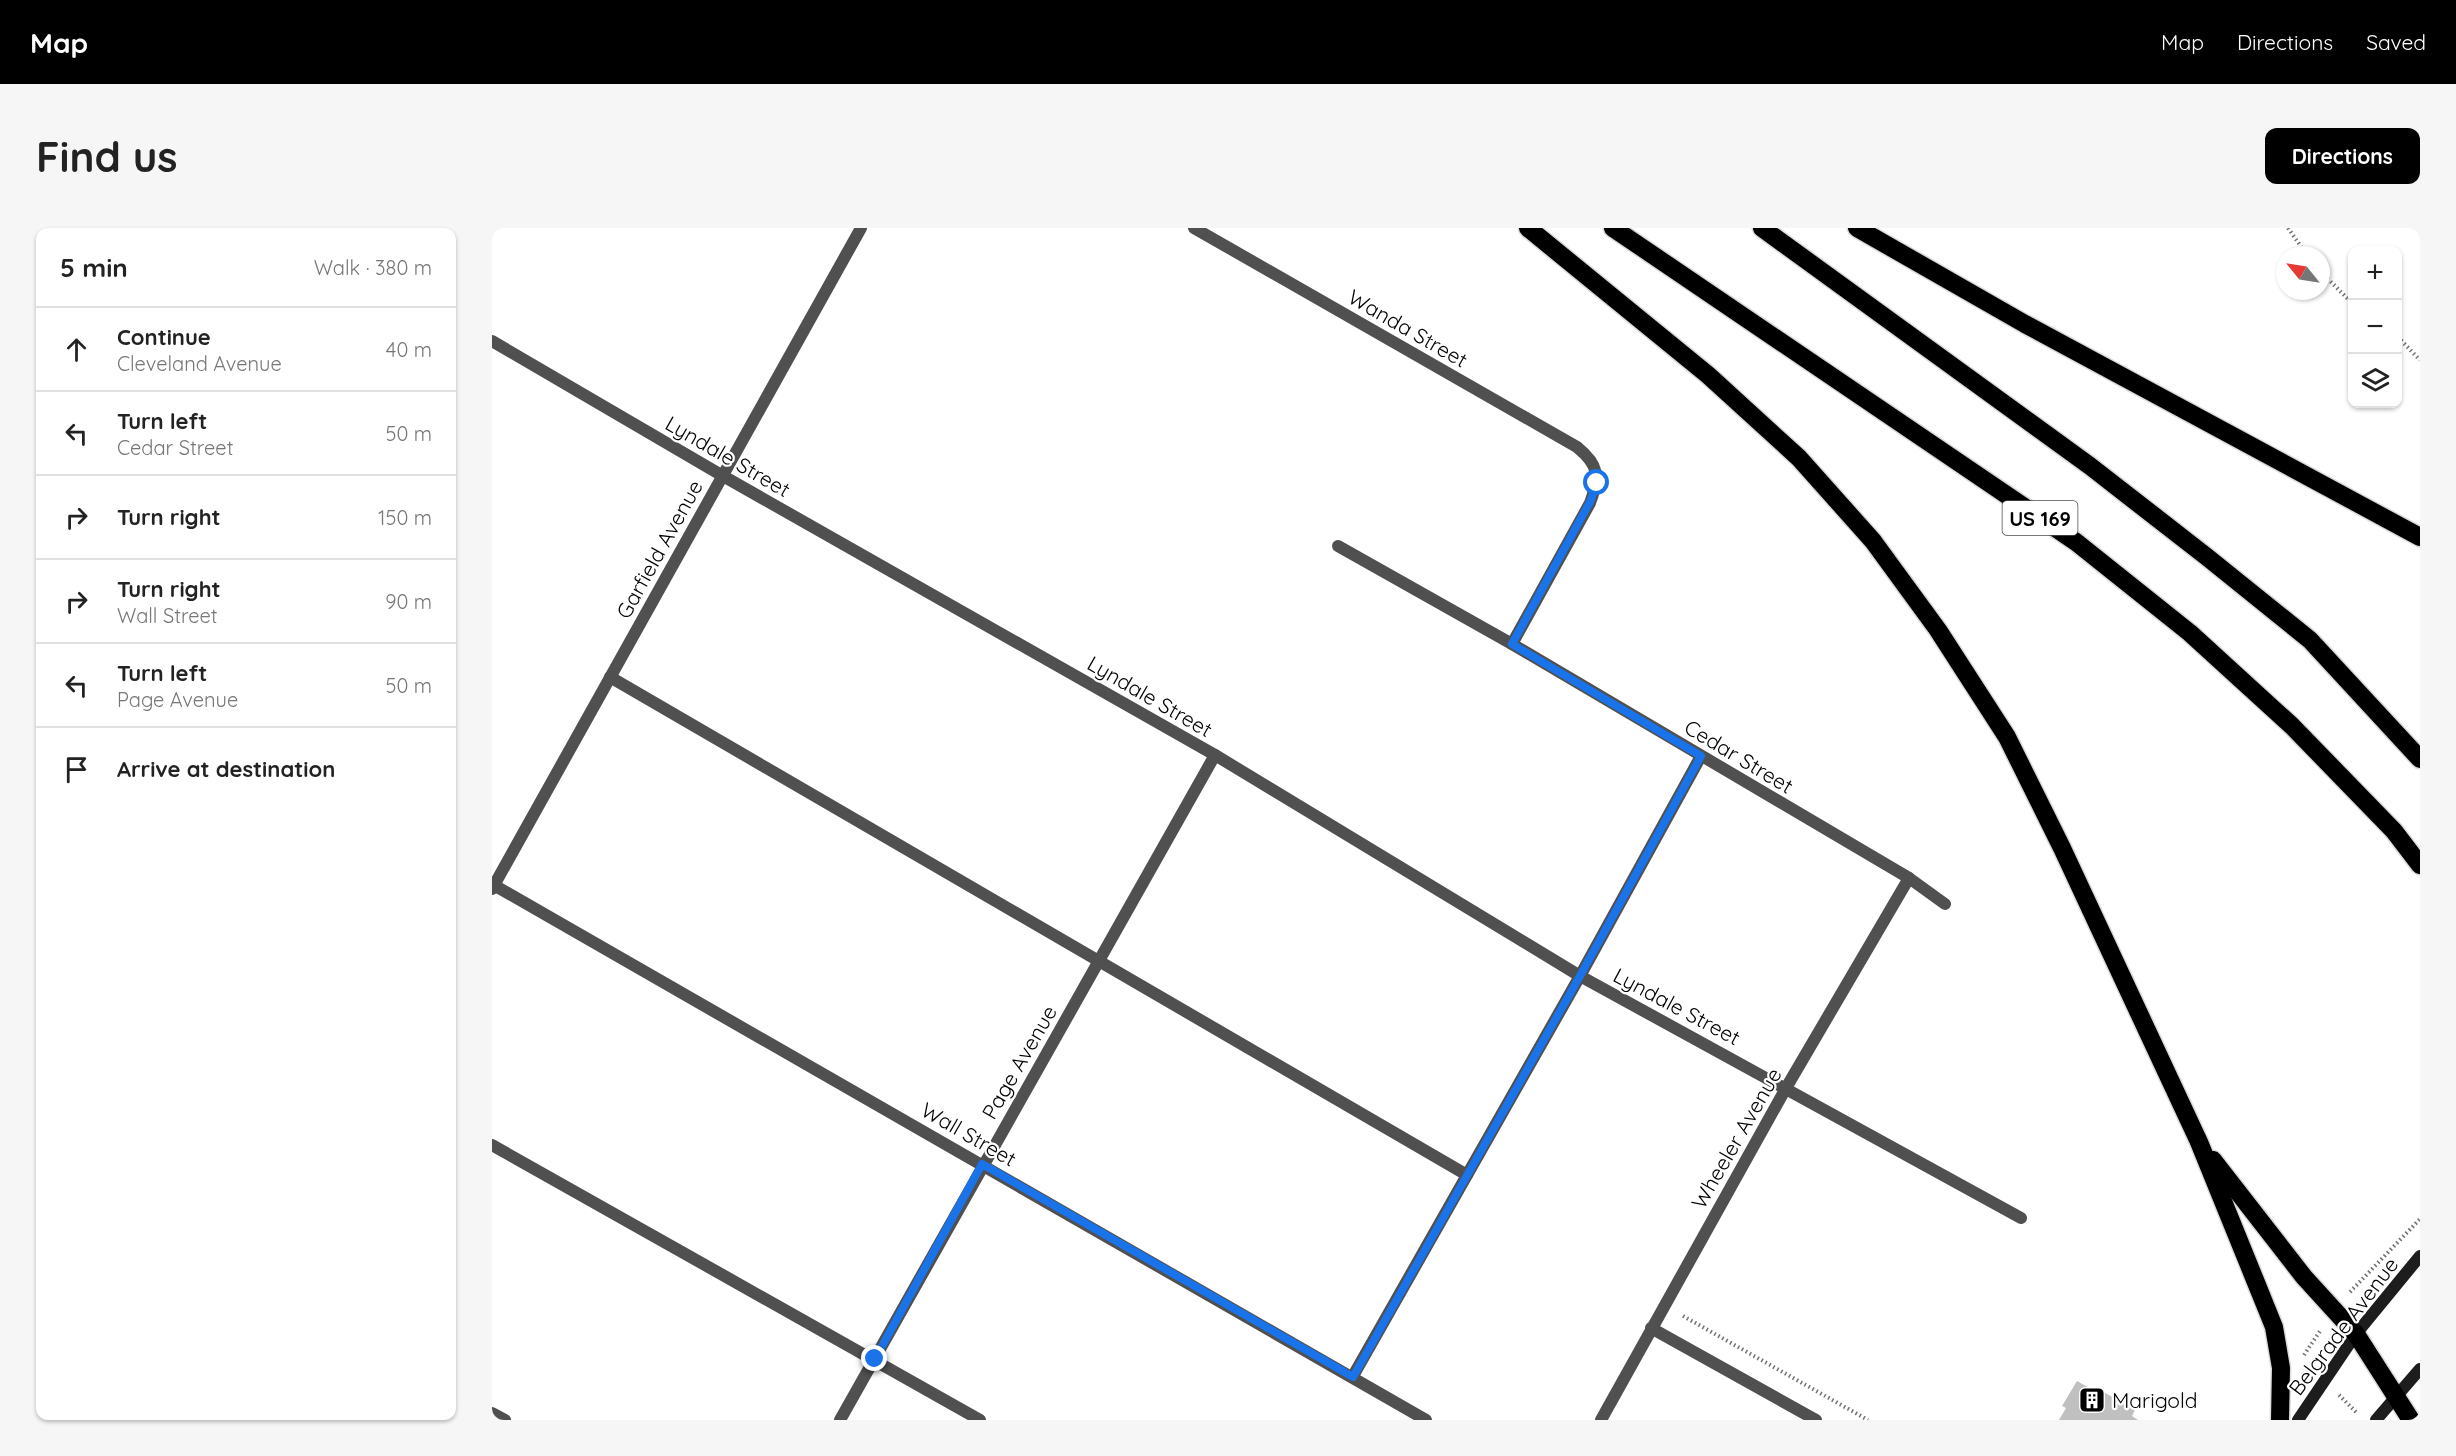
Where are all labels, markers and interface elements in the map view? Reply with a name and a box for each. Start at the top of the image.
text: Map [30,25,88,60]
text: Map [2161,29,2204,55]
text: Directions [2237,29,2333,55]
text: Saved [2366,29,2426,55]
button: Directions [2265,128,2420,184]
text: Find us [36,130,178,183]
north arrow [2276,246,2330,300]
map controls [2348,246,2402,408]
button: + [2348,246,2402,300]
text: 5 min [60,251,128,284]
text: Walk · 380 m [314,255,432,280]
street label: Wanda Street [1344,283,1472,373]
button: − [2348,300,2402,354]
text: Continue [117,323,211,351]
icon: ahead [60,333,93,366]
text: 40 m [386,337,432,362]
text: Cleveland Avenue [117,351,282,376]
button: layers [2348,354,2402,408]
text: Turn left [117,407,207,435]
street label: Lyndale Street [661,410,795,502]
icon: left [60,417,93,450]
text: 50 m [386,421,432,446]
text: Cedar Street [117,435,233,460]
route start [1583,469,1609,495]
street label: Garfield Avenue [610,475,708,623]
icon: right [60,501,93,534]
road number: US 169 [2002,501,2078,535]
text: Turn right [117,503,221,531]
text: 150 m [378,505,432,530]
text: Turn right [117,575,221,603]
icon: right [60,585,93,618]
text: 90 m [385,589,432,614]
text: Wall Street [117,603,218,628]
street label: Lyndale Street [1083,650,1217,742]
text: Turn left [117,659,207,687]
icon: left [60,669,93,702]
text: 50 m [386,673,432,698]
text: Page Avenue [117,687,238,712]
street label: Cedar Street [1680,713,1798,799]
icon: arrive [60,753,93,786]
text: Arrive at destination [117,755,335,783]
street label: Lyndale Street [1609,962,1745,1050]
street label: Page Avenue [976,1000,1062,1124]
street label: Wheeler Avenue [1685,1063,1787,1213]
street label: Wall Street [917,1096,1021,1172]
street label: Belgrade Avenue [2283,1252,2403,1400]
route end [861,1345,887,1371]
building icon: Marigold [2077,1385,2107,1415]
place label: Marigold [2112,1387,2197,1413]

